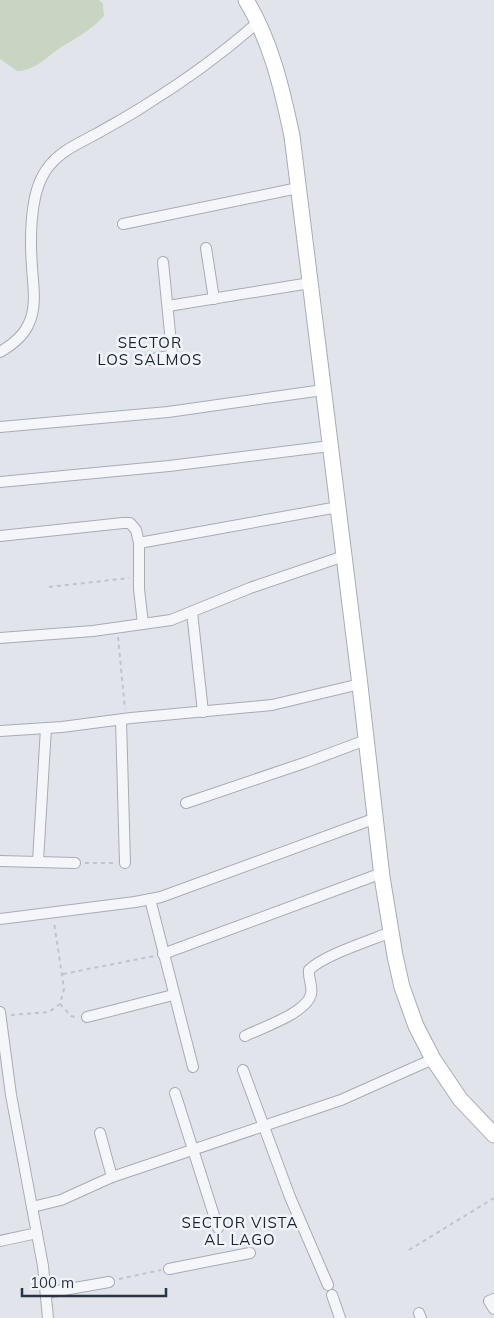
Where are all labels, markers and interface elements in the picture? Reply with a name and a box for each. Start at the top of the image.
district label: SECTOR LOS SALMOS [98,333,202,369]
district label: SECTOR VISTA AL LAGO [182,1213,298,1249]
scale bar [22,1266,166,1298]
text: 100 m [30,1273,74,1292]

